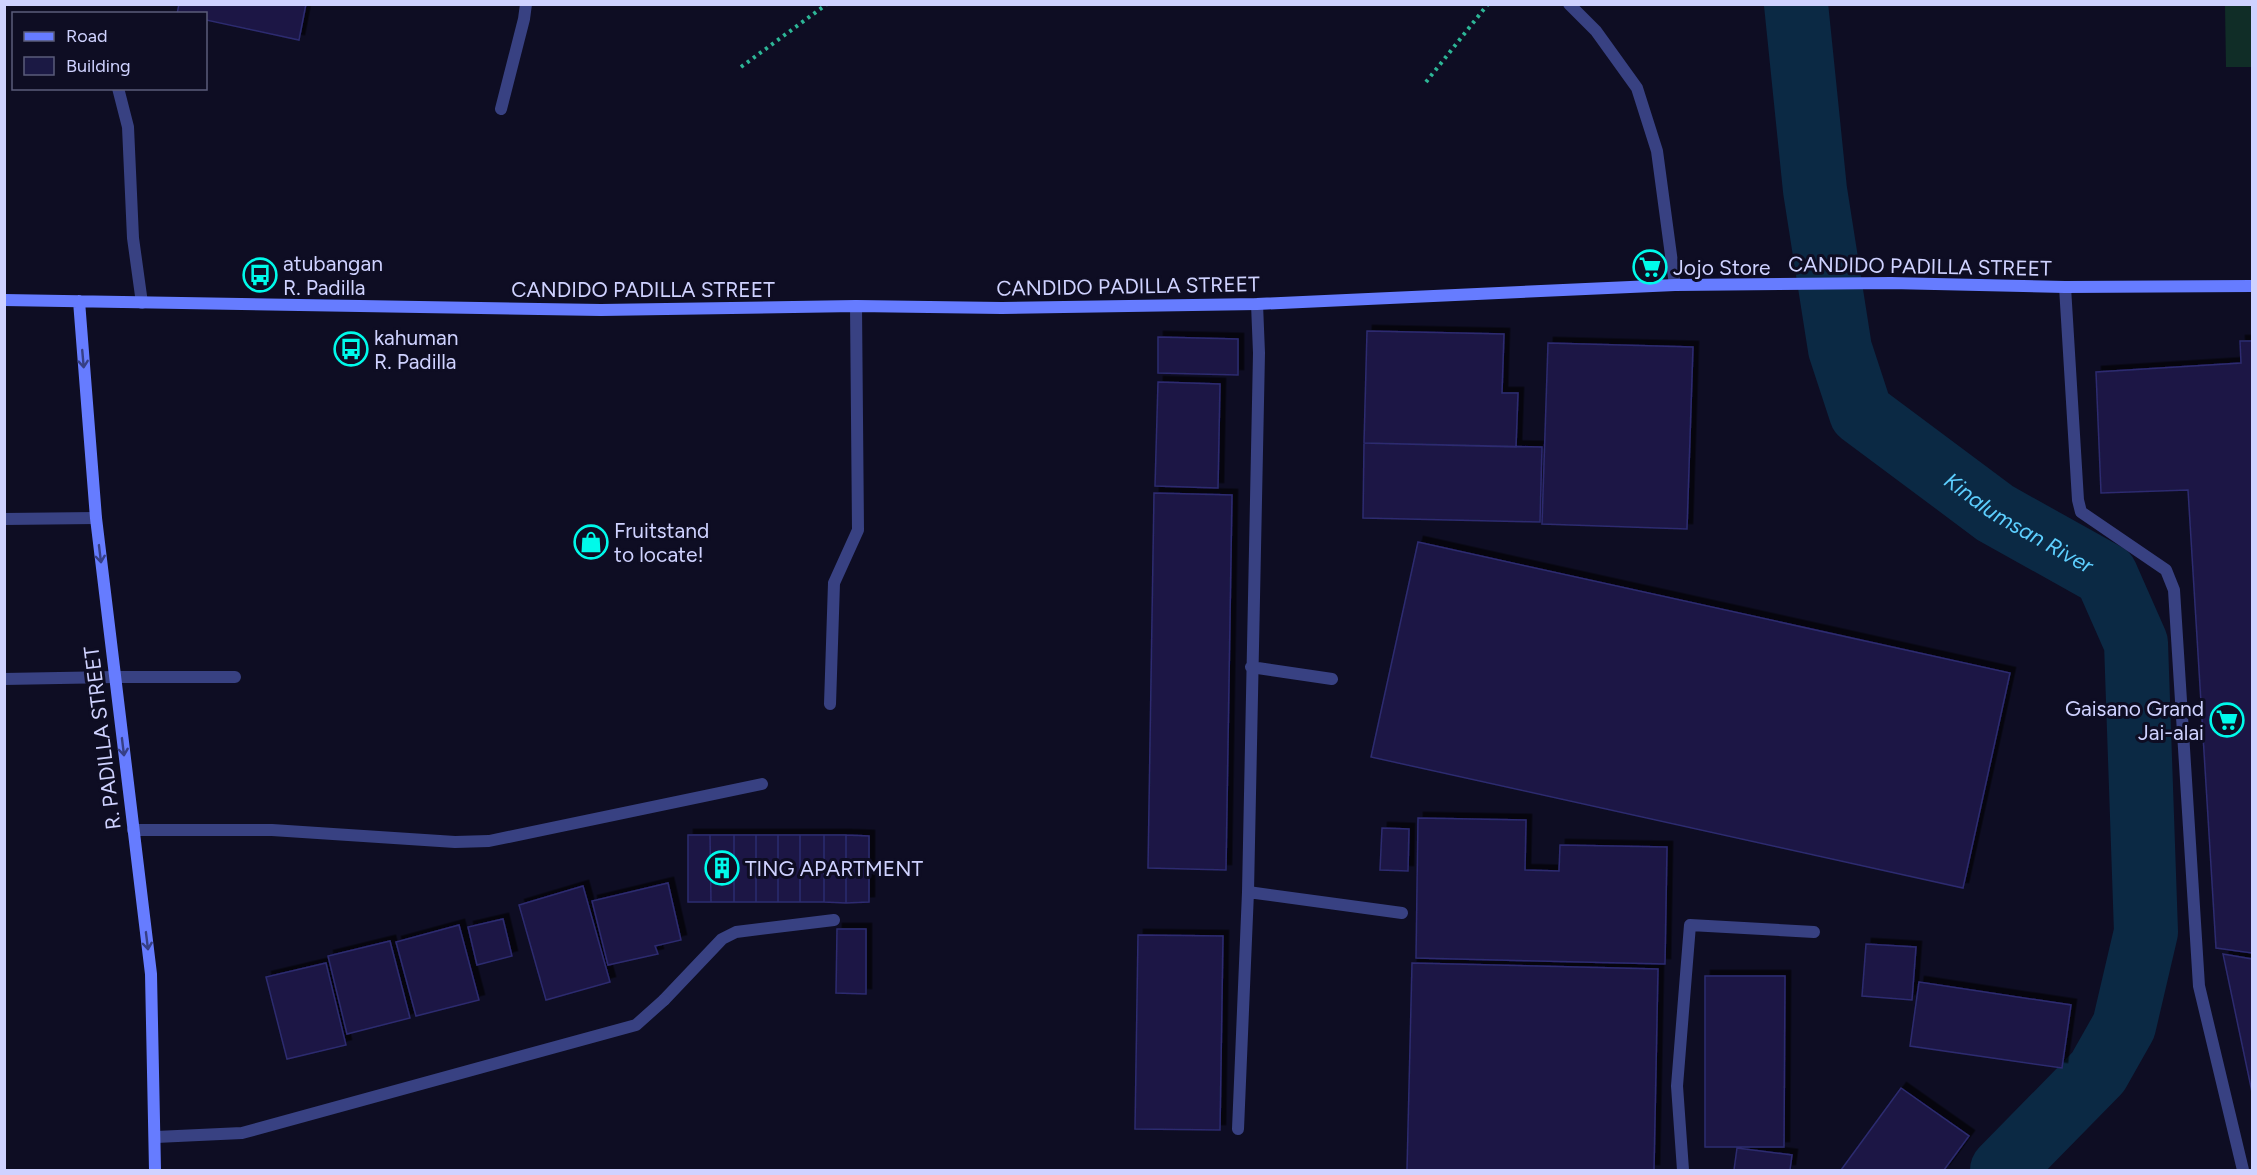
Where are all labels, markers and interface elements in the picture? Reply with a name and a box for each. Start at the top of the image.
legend [12,12,207,90]
text: Road [66,25,107,47]
text: Building [66,55,131,77]
supermarket icon: Jojo Store [1632,249,1668,285]
place label: atubangan R. Padilla [283,251,383,300]
street label: CANDIDO PADILLA STREET [1788,251,2052,281]
place label: Jojo Store [1673,255,1771,280]
bus stop icon: atubangan R. Padilla [242,257,278,293]
street label: CANDIDO PADILLA STREET [996,271,1260,301]
street label: CANDIDO PADILLA STREET [511,277,775,302]
place label: kahuman R. Padilla [374,325,458,374]
bus stop icon: kahuman R. Padilla [333,331,369,367]
one-way arrow [78,349,89,369]
water label: Kinalumsan River [1939,467,2100,579]
place label: Fruitstand to locate! [614,518,709,567]
shop icon: Fruitstand to locate! [573,524,609,560]
one-way arrow [95,543,106,563]
street label: R. PADILLA STREET [78,644,126,831]
place label: Gaisano Grand Jai-alai [2065,696,2204,745]
supermarket icon: Gaisano Grand Jai-alai [2209,702,2245,738]
one-way arrow [118,737,129,757]
building icon: TING APARTMENT [704,850,740,886]
place label: TING APARTMENT [745,856,923,881]
one-way arrow [142,930,153,950]

